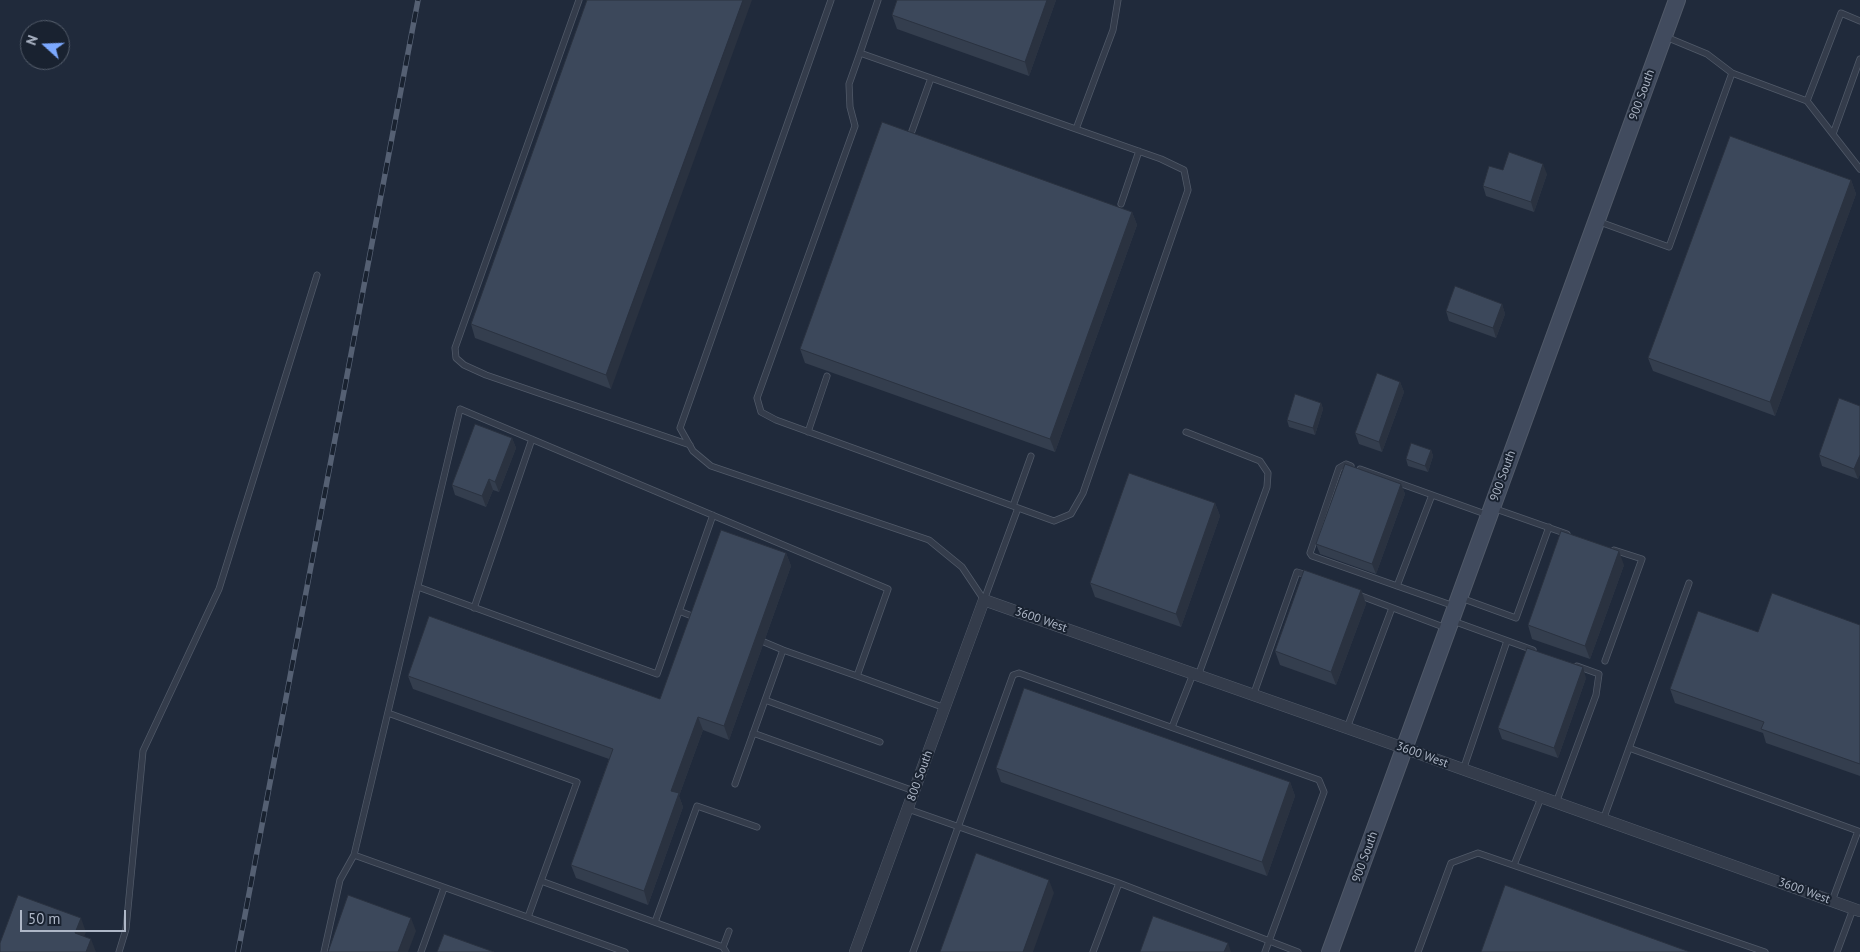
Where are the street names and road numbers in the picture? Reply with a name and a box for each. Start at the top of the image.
street label: 900 South [1626,68,1658,122]
street label: 900 South [1487,449,1519,503]
street label: 3600 West [1013,604,1069,636]
street label: 3600 West [1394,739,1450,771]
street label: 800 South [904,749,936,803]
street label: 900 South [1349,830,1381,884]
street label: 3600 West [1776,875,1832,907]

